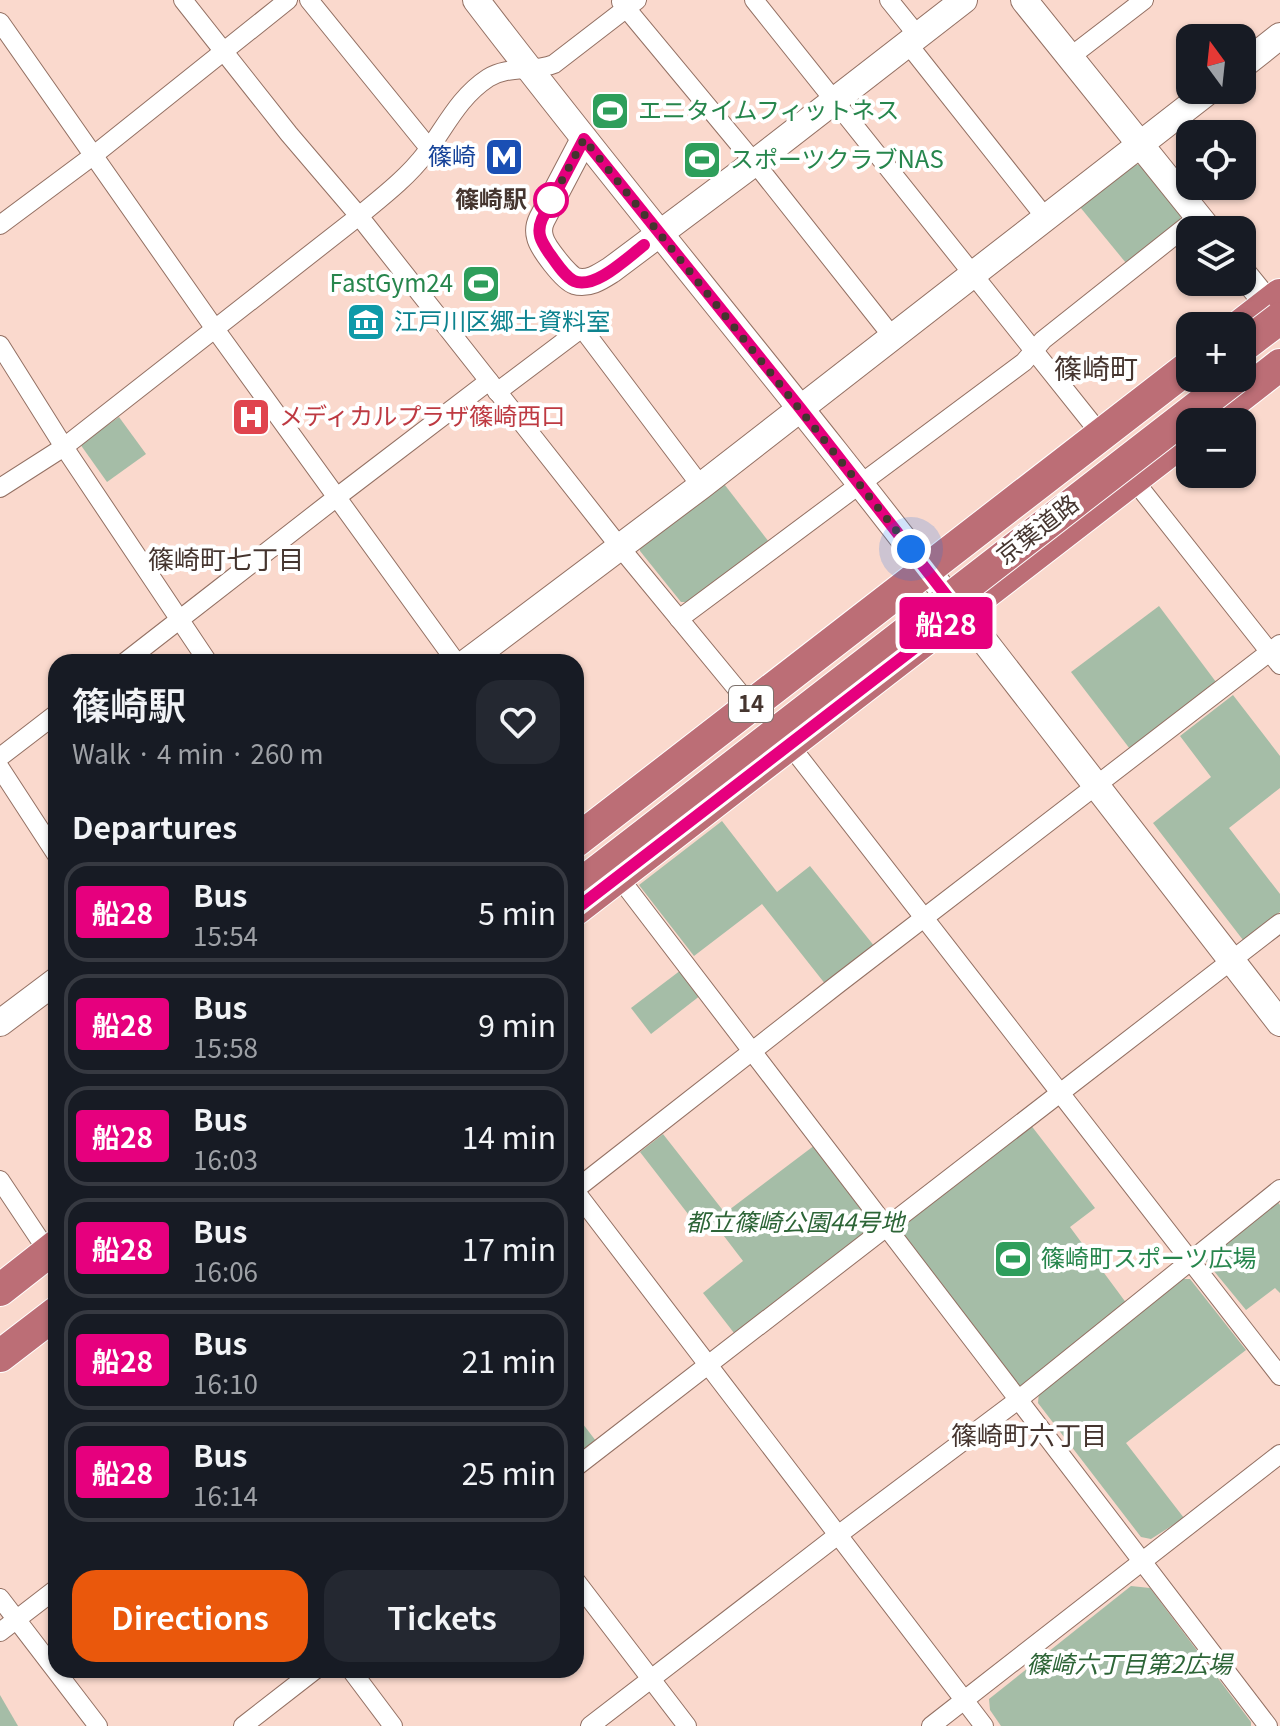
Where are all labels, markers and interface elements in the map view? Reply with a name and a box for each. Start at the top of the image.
north arrow [1176,24,1256,104]
map controls [1176,24,1256,488]
sports icon: エニタイムフィットネス [589,90,631,132]
place label: エニタイムフィットネス [638,91,900,126]
button: locate [1176,120,1256,200]
metro station icon: 篠崎 [483,136,525,178]
place label: 篠崎 [428,137,476,172]
sports icon: スポーツクラブNAS [681,139,723,181]
place label: スポーツクラブNAS [730,140,944,175]
place label: 篠崎駅 [455,180,527,215]
marker: 篠崎駅 [534,183,568,217]
button: layers [1176,216,1256,296]
sports icon: FastGym24 [460,263,502,305]
place label: FastGym24 [330,264,453,299]
museum icon: 江戸川区郷土資料室 [345,301,387,343]
place label: 江戸川区郷土資料室 [394,302,610,337]
button: + [1176,312,1256,392]
district label: 篠崎町 [1054,347,1138,387]
hospital icon: メディカルプラザ篠崎西口 [230,396,272,438]
place label: メディカルプラザ篠崎西口 [279,397,565,432]
button: − [1176,408,1256,488]
street label: 京葉道路 [988,485,1085,571]
your location [891,529,931,569]
district label: 篠崎町七丁目 [148,539,304,576]
line badge: 船28 [900,597,992,649]
text: 船28 [915,603,977,643]
text: 篠崎駅 [72,676,186,731]
button: heart [476,680,560,764]
road number: 14 [729,686,773,722]
text: Walk · 4 min · 260 m [72,734,324,771]
text: Departures [72,804,237,848]
text: Bus [193,872,247,916]
text: 5 min [478,890,556,934]
text: 船28 [92,892,153,932]
text: 15:54 [193,916,258,953]
text: Bus [193,984,247,1028]
text: 9 min [478,1002,556,1046]
text: 船28 [92,1004,153,1044]
text: 15:58 [193,1028,258,1065]
text: Bus [193,1096,247,1140]
text: 14 min [462,1114,556,1158]
text: 船28 [92,1116,153,1156]
text: 16:03 [193,1140,258,1177]
park label: 都立篠崎公園44号地 [686,1203,907,1238]
text: Bus [193,1208,247,1252]
text: 17 min [462,1226,556,1270]
text: 船28 [92,1228,153,1268]
sports icon: 篠崎町スポーツ広場 [992,1238,1034,1280]
place label: 篠崎町スポーツ広場 [1041,1239,1257,1274]
text: 16:06 [193,1252,258,1289]
text: Bus [193,1320,247,1364]
text: 21 min [462,1338,556,1382]
text: 船28 [92,1340,153,1380]
text: 16:10 [193,1364,258,1401]
district label: 篠崎町六丁目 [951,1415,1107,1452]
text: Bus [193,1432,247,1476]
text: 25 min [462,1450,556,1494]
text: 船28 [92,1452,153,1492]
text: 16:14 [193,1476,258,1513]
button: Directions [72,1570,308,1662]
button: Tickets [324,1570,560,1662]
park label: 篠崎六丁目第2広場 [1026,1645,1235,1680]

